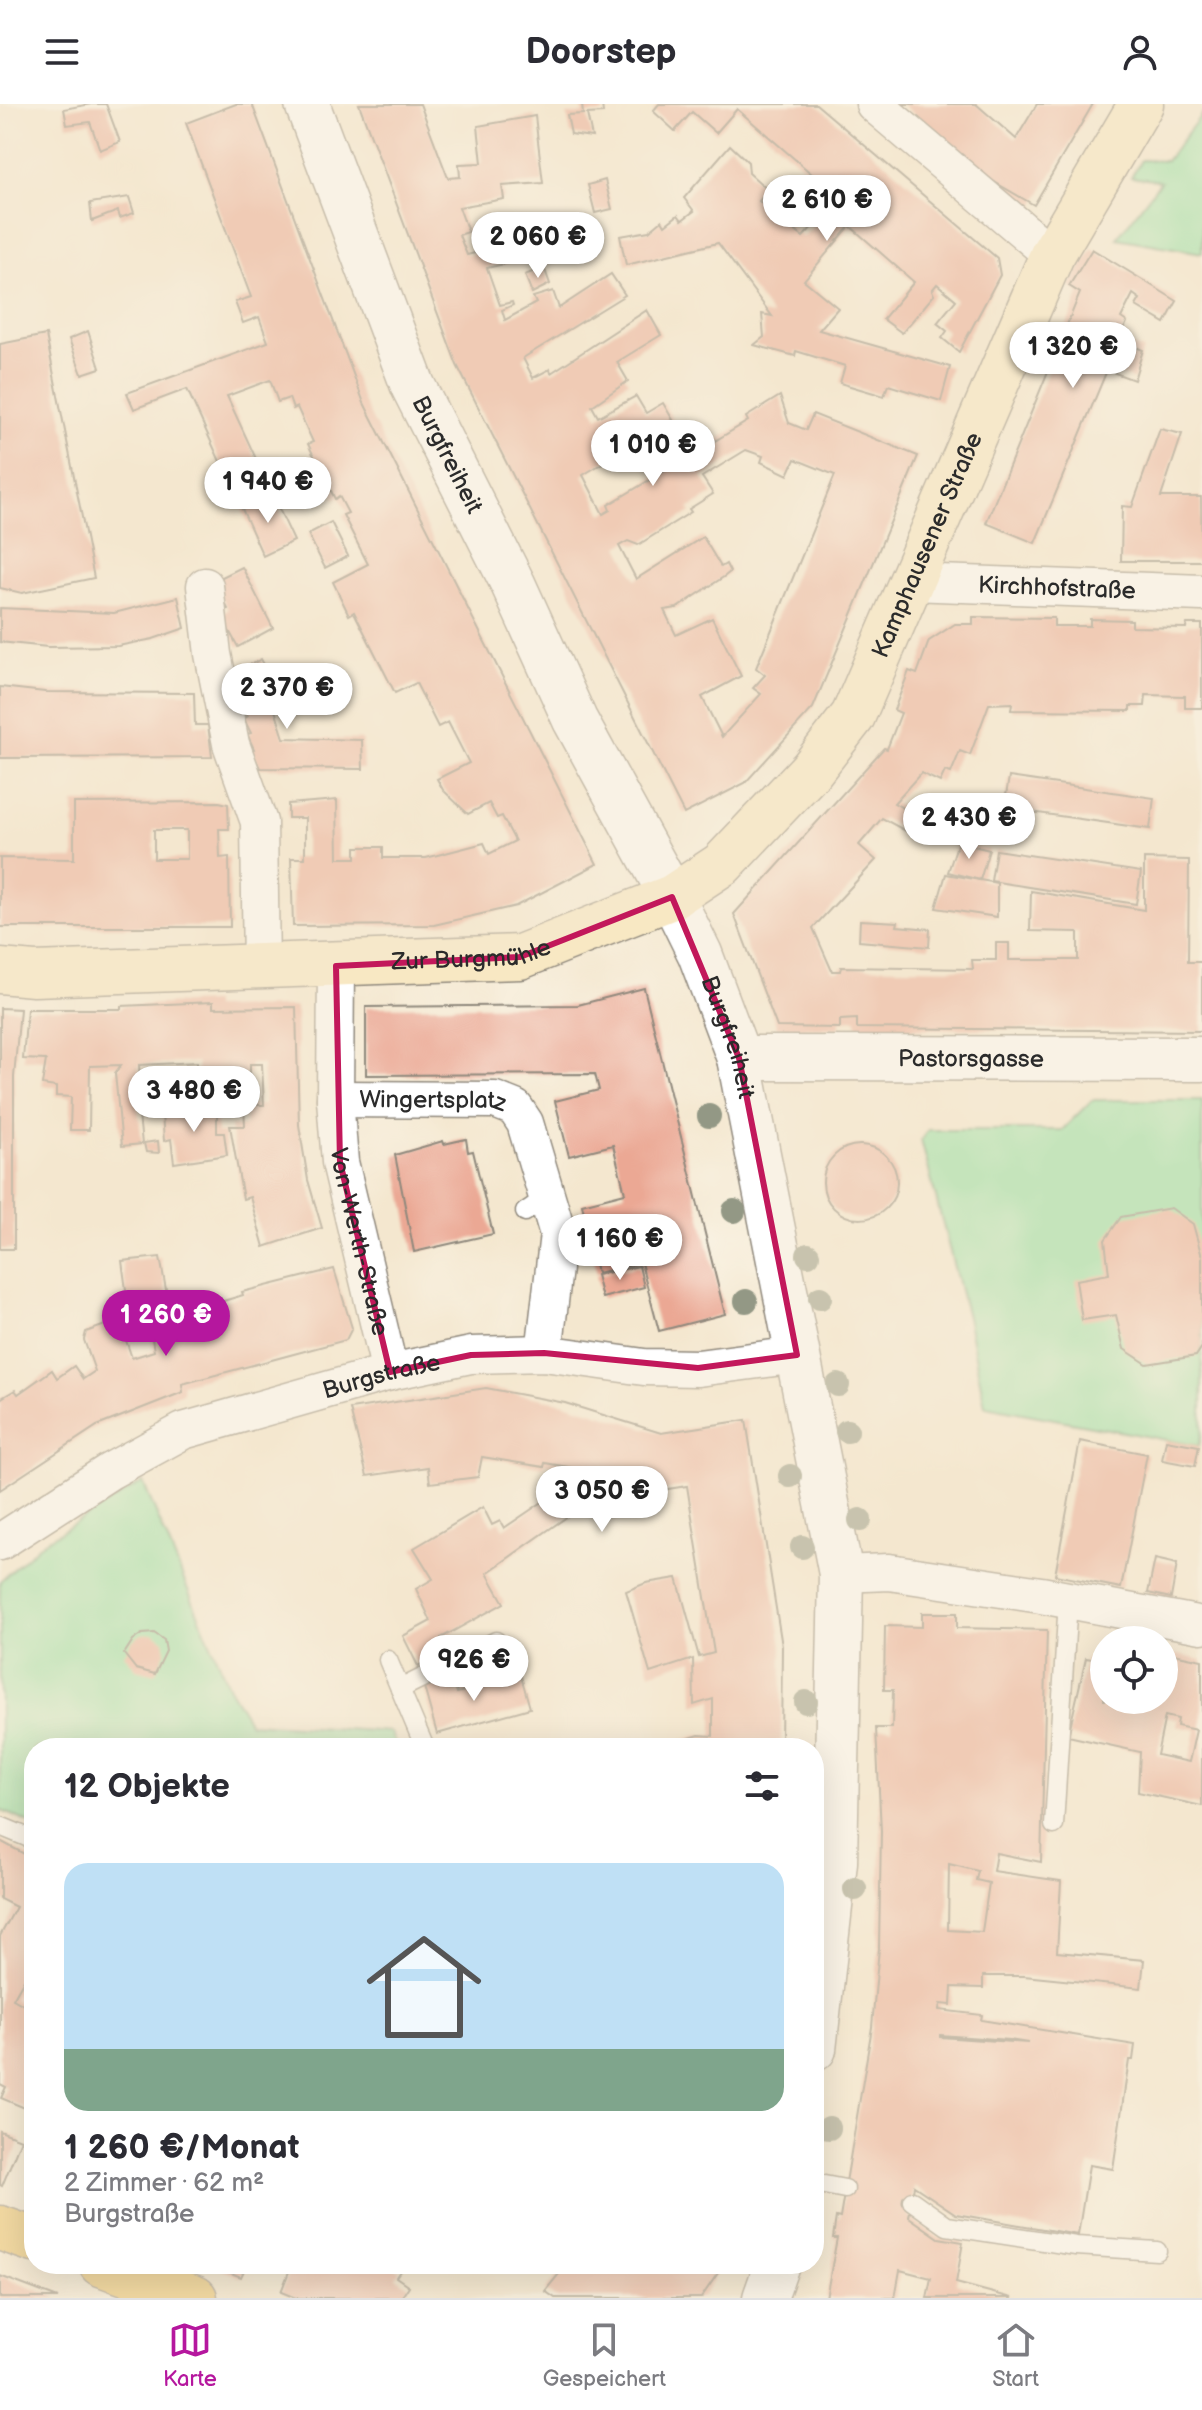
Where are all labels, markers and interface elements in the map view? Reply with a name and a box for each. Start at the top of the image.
icon: menu [40,30,84,74]
icon: person [1118,30,1162,74]
text: Doorstep [525,31,677,74]
pin: 2 610 € [753,175,901,243]
text: 2 610 € [781,185,873,216]
pin: 2 060 € [464,212,612,280]
text: 2 060 € [489,222,587,253]
pin: 1 320 € [999,322,1147,390]
text: 1 320 € [1027,332,1119,363]
street label: Burgfreiheit [405,391,489,519]
pin: 1 010 € [579,420,727,488]
street label: Kamphausener Straße [866,428,989,662]
text: 1 010 € [609,430,697,461]
pin: 1 940 € [194,457,342,525]
text: 1 940 € [222,467,314,498]
street label: Kirchhofstraße [978,571,1136,605]
pin: 2 370 € [213,663,361,731]
text: 2 370 € [240,673,334,704]
pin: 2 430 € [895,793,1043,861]
text: 2 430 € [921,803,1017,834]
street label: Zur Burgmühle [390,932,555,977]
street label: Burgfreiheit [694,972,761,1102]
street label: Pastorsgasse [898,1044,1044,1074]
pin: 3 480 € [120,1066,268,1134]
text: 3 480 € [146,1076,242,1107]
street label: Wingertsplatz [359,1085,512,1118]
street label: Von-Werth-Straße [324,1146,395,1339]
pin: 1 160 € [546,1214,694,1282]
text: 1 160 € [576,1224,664,1255]
pin: 1 260 € [92,1290,240,1358]
text: 1 260 € [120,1300,212,1331]
street label: Burgstraße [319,1348,443,1406]
pin: 3 050 € [528,1466,676,1534]
text: 3 050 € [554,1476,650,1507]
map controls [1090,1626,1178,1714]
button: locate [1090,1626,1178,1714]
pin: 926 € [418,1635,530,1703]
text: 926 € [437,1645,511,1676]
icon: filters [740,1764,784,1808]
text: 12 Objekte [64,1766,230,1807]
icon: home [352,1915,496,2059]
text: 1 260 €/Monat [64,2127,299,2168]
text: 2 Zimmer · 62 m² [64,2168,264,2199]
text: Burgstraße [64,2199,195,2230]
tab: Karte [163,2318,217,2393]
tab: Gespeichert [543,2318,666,2393]
tab: Start [992,2318,1039,2393]

